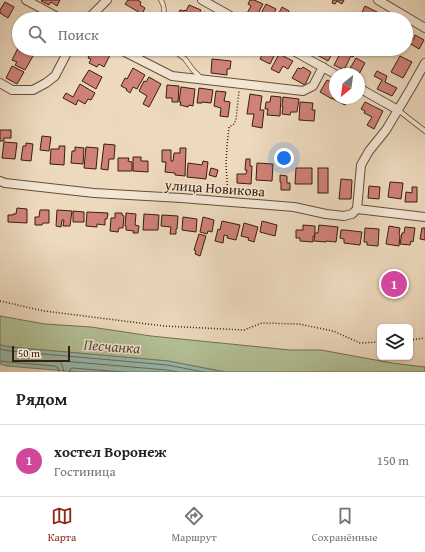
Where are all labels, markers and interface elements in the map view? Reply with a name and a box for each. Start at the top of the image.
search box [12,12,413,56]
icon: search [26,23,48,45]
text: Поиск [58,24,99,45]
north arrow [329,68,365,104]
your location [274,148,294,168]
street label: улица Новикова [163,174,266,202]
pin: 1 [381,269,407,299]
map controls [377,324,413,360]
button: layers [377,324,413,360]
water label: Песчанка [83,334,141,358]
scale bar [12,344,70,363]
text: 50 m [18,345,40,361]
text: Рядом [16,386,67,411]
text: хостел Воронеж [54,441,167,462]
text: 1 [26,451,32,470]
text: 150 m [377,451,409,470]
text: Гостиница [54,462,116,481]
tab: Карта [48,505,76,545]
tab: Маршрут [171,505,216,545]
tab: Сохранённые [312,505,377,545]

